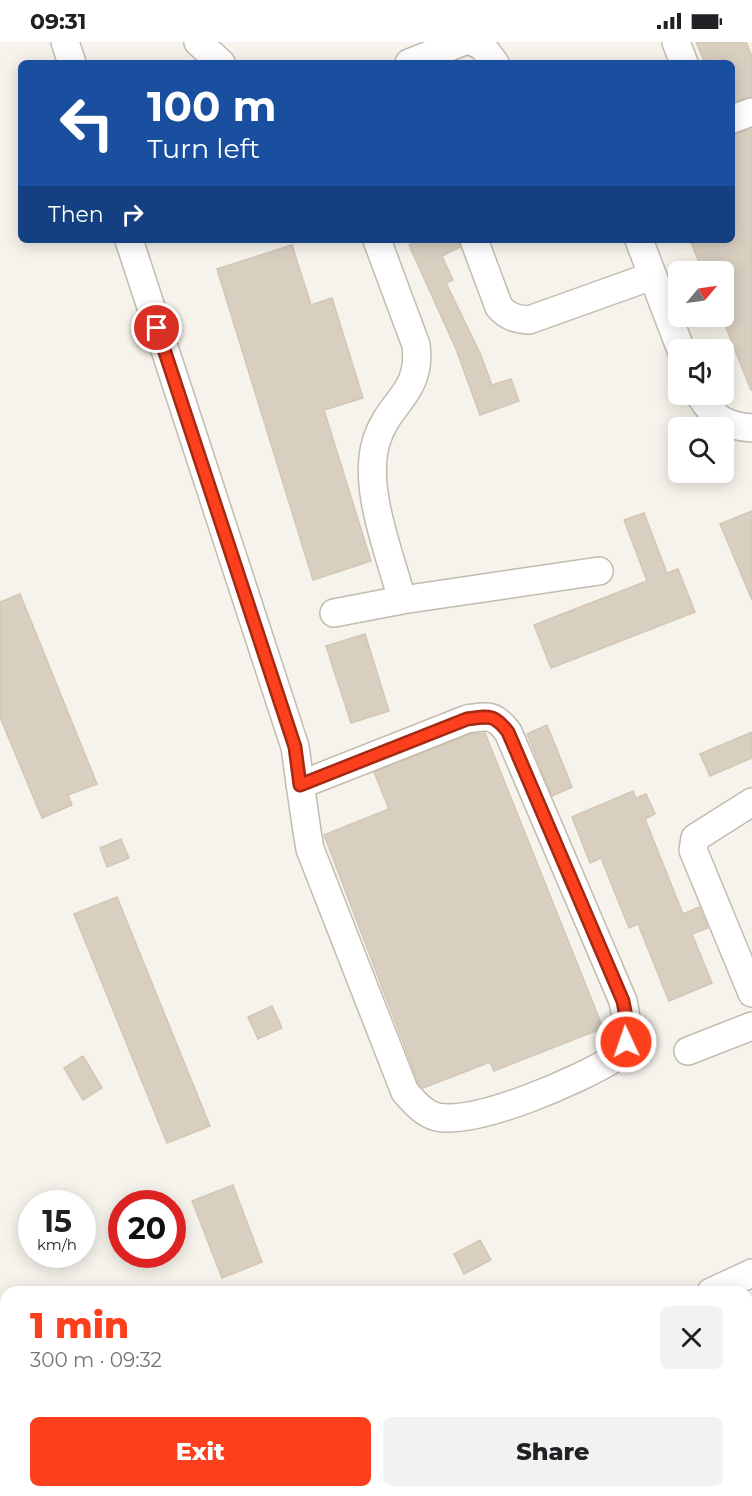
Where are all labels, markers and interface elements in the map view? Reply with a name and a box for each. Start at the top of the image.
text: 09:31 [30,8,86,35]
text: 100 m [147,80,276,132]
icon: left [48,84,126,162]
text: Turn left [147,132,260,165]
icon: right [116,198,149,231]
text: Then [48,201,104,228]
north arrow [668,261,734,327]
map controls [668,261,734,483]
pin [131,302,182,353]
icon: arrive [140,311,173,344]
button: sound [668,339,734,405]
button: search [668,417,734,483]
position arrow [594,1010,658,1074]
speed limit sign: 20 [108,1190,186,1268]
text: 15 [42,1203,72,1240]
text: km/h [37,1235,77,1254]
text: 1 min [30,1303,129,1347]
button: close [660,1306,723,1369]
text: 300 m · 09:32 [30,1348,162,1372]
button: Exit [30,1417,371,1486]
button: Share [383,1417,723,1486]

